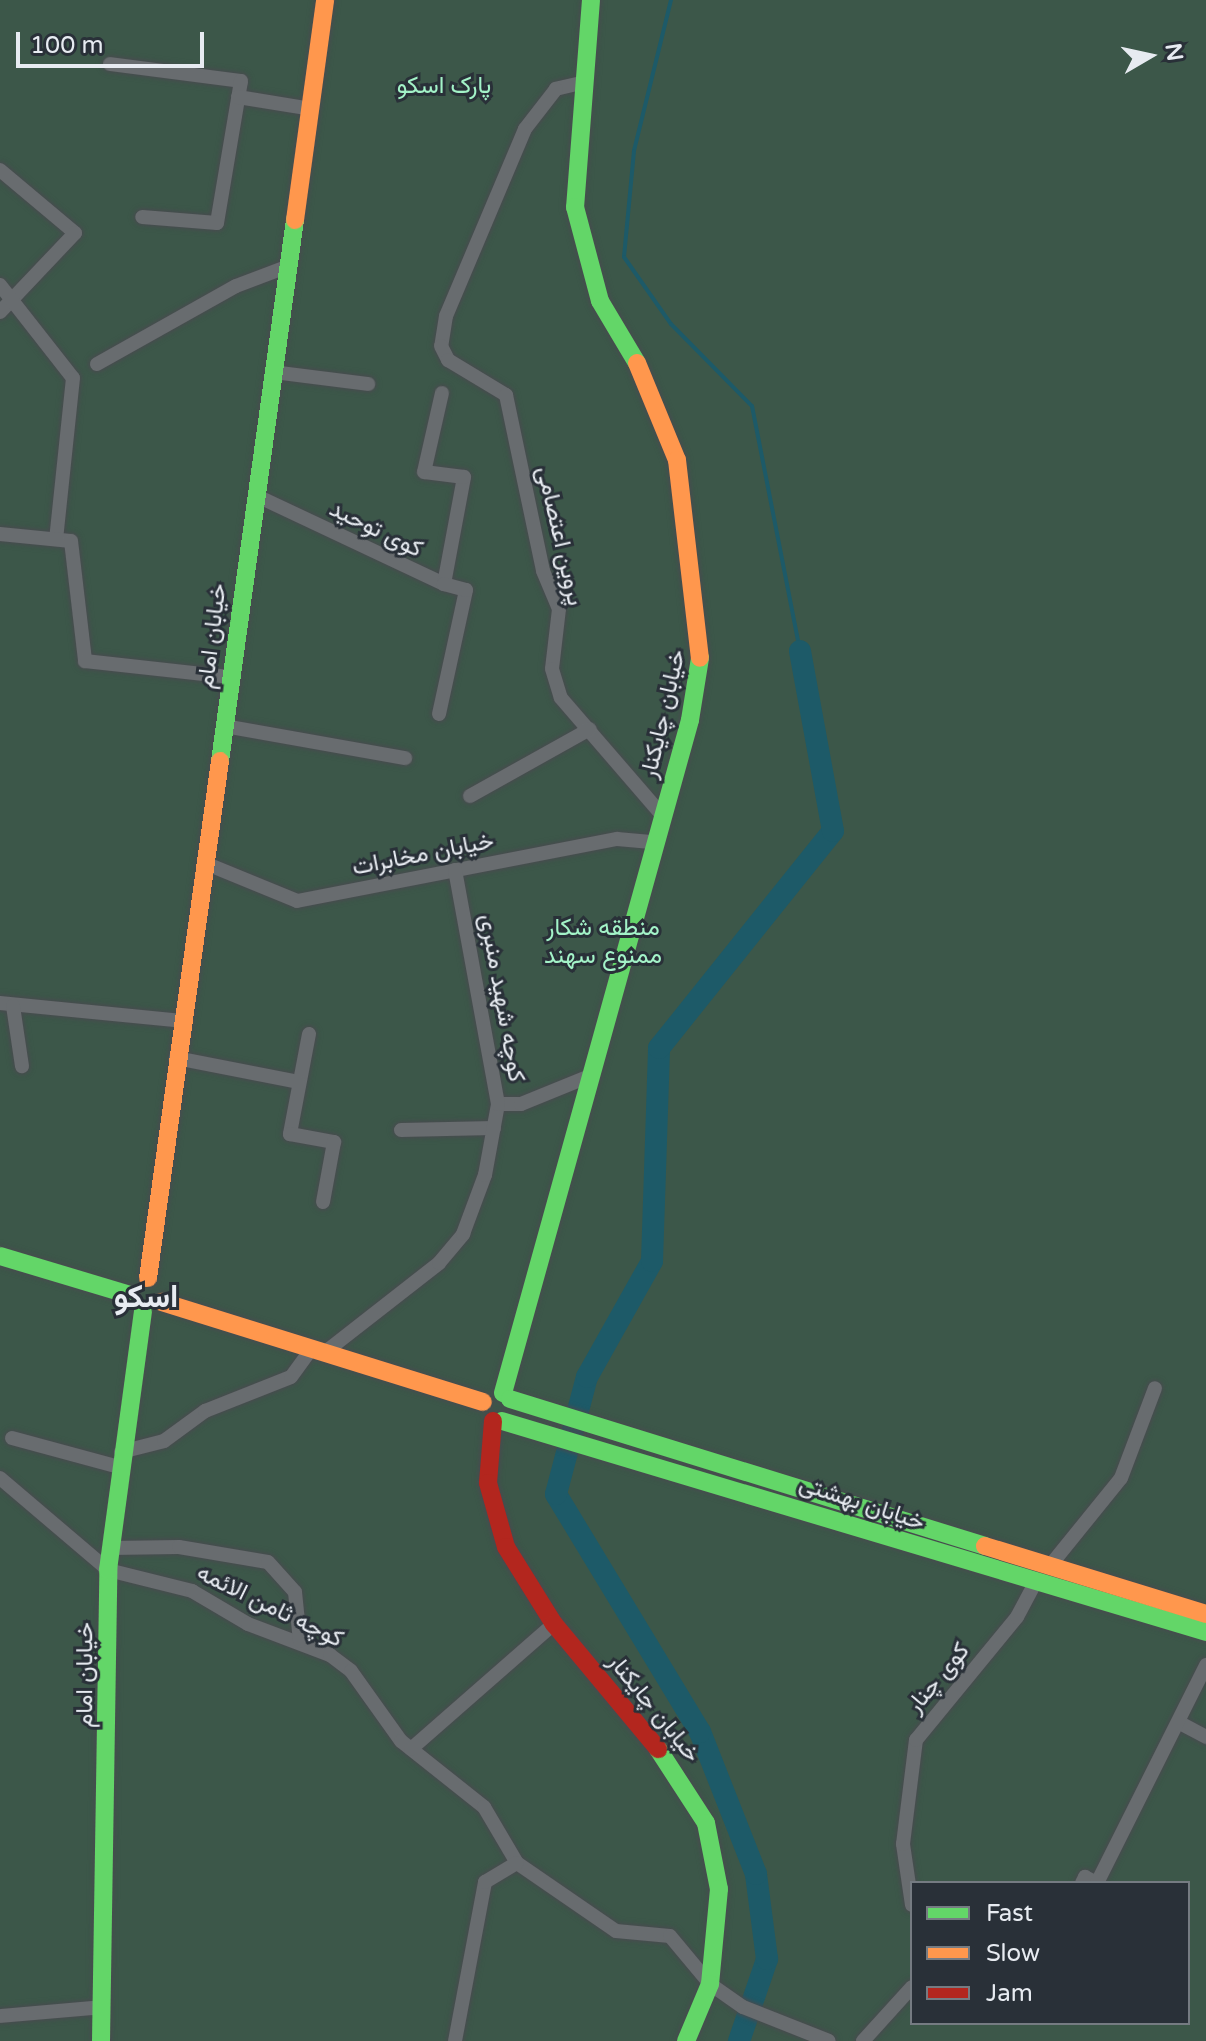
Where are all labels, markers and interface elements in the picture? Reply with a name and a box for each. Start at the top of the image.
scale bar [20,16,208,66]
north arrow [1110,16,1190,96]
text: 100 m [30,31,104,60]
text: N [1159,41,1188,63]
park label: پارک اسکو [397,72,491,100]
street label: پروین اعتصامی [530,463,590,609]
street label: کوی توحید [325,494,427,564]
street label: خیابان امام [191,582,233,690]
street label: خیابان چایکنار [634,647,692,781]
street label: خیابان مخابرات [350,826,496,882]
street label: کوچه شهید منبری [473,912,531,1084]
park label: منطقه شکار ممنوع سهند [544,914,662,970]
district label: اسکو [114,1278,178,1316]
street label: خیابان بهشتی [796,1469,928,1537]
street label: کوچه ثامن الائمه [192,1558,348,1654]
street label: خیابان امام [71,1622,99,1728]
street label: کوی چنار [900,1637,976,1719]
street label: خیابان چایکنار [601,1648,707,1768]
legend [910,1881,1190,2025]
text: Fast [986,1899,1033,1928]
text: Slow [986,1939,1040,1968]
text: Jam [986,1979,1033,2008]

